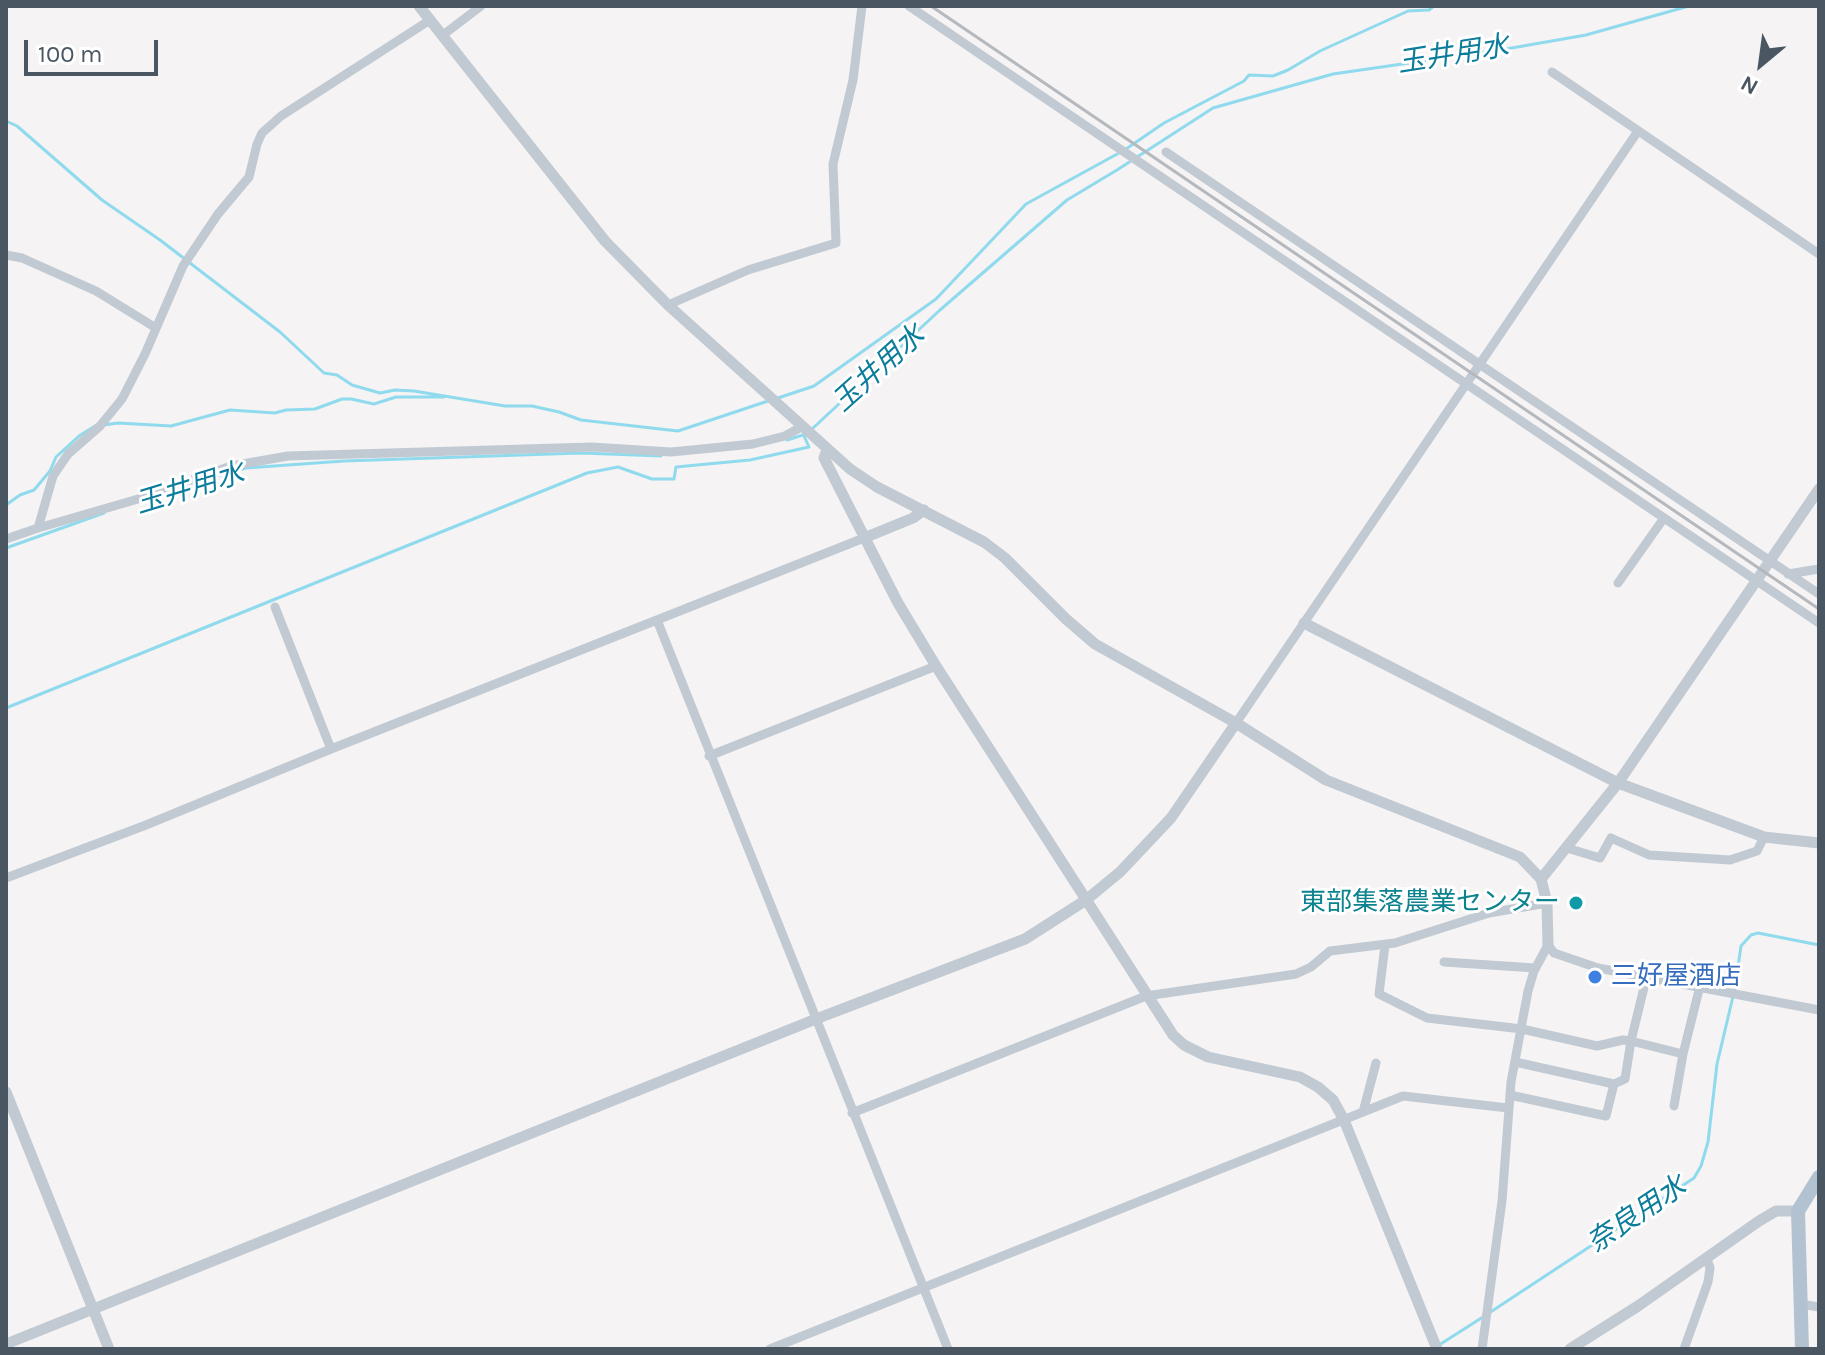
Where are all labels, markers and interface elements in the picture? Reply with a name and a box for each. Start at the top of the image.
scale bar [28,24,162,74]
north arrow [1721,24,1801,104]
water label: 玉井用水 [1395,30,1511,80]
text: 100 m [38,40,103,68]
text: N [1736,70,1763,100]
water label: 玉井用水 [826,319,932,419]
water label: 玉井用水 [132,457,248,521]
place label: 東部集落農業センター [1300,887,1560,919]
marker: 東部集落農業センター [1567,894,1585,912]
place label: 三好屋酒店 [1611,961,1741,993]
marker: 三好屋酒店 [1586,968,1604,986]
water label: 奈良用水 [1581,1170,1693,1260]

